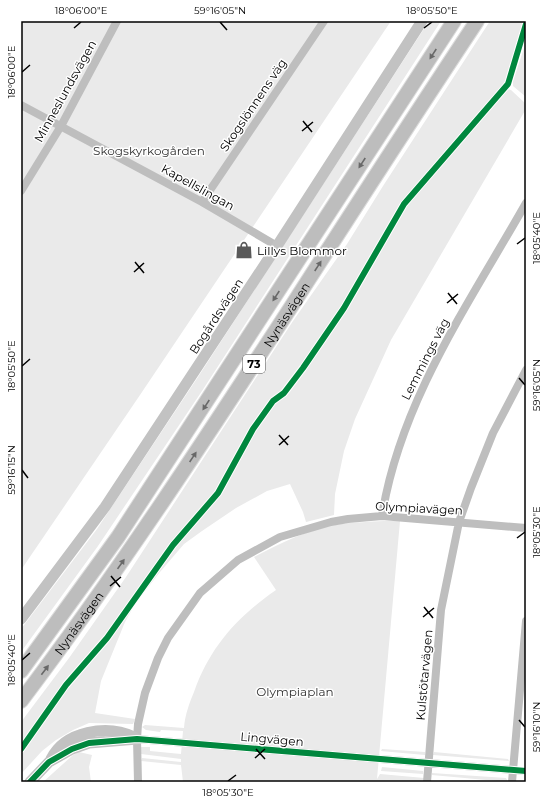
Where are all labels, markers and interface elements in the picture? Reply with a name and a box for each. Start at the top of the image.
text: 18°06'00"E [55,4,108,17]
text: 59°16'05"N [194,4,246,17]
text: 18°05'50"E [406,4,458,17]
street label: Minneslundsvägen [31,37,99,145]
text: 18°06'00"E [5,45,18,98]
one-way arrow [429,49,437,59]
street label: Skogslönnens väg [216,56,290,154]
park label: Skogskyrkogården [93,143,205,158]
one-way arrow [358,158,366,168]
street label: Kapellslingan [159,161,237,213]
text: 18°05'40"E [530,212,543,264]
shop icon: Lillys Blommor [234,240,254,260]
place label: Lillys Blommor [257,243,347,258]
one-way arrow [314,260,321,271]
street label: Bogårdsvägen [186,275,246,357]
street label: Nynäsvägen [260,279,313,350]
one-way arrow [272,290,280,301]
street label: Lemmings väg [398,316,452,402]
text: 18°05'50"E [5,340,18,392]
road number: 73 [243,355,265,373]
text: 59°16'05"N [530,359,543,411]
one-way arrow [202,399,209,411]
text: 59°16'15"N [5,445,18,495]
one-way arrow [190,451,197,463]
street label: Olympiavägen [375,498,463,518]
text: 18°05'30"E [530,506,543,558]
one-way arrow [117,559,125,570]
street label: Nynäsvägen [51,588,106,657]
street label: Kulstötarvägen [413,629,435,721]
text: 18°05'40"E [5,634,18,686]
one-way arrow [40,664,49,675]
park label: Olympiaplan [256,684,334,699]
text: 59°16'10"N [530,702,543,752]
street label: Lingvägen [240,729,304,749]
text: 18°05'30"E [202,786,254,799]

